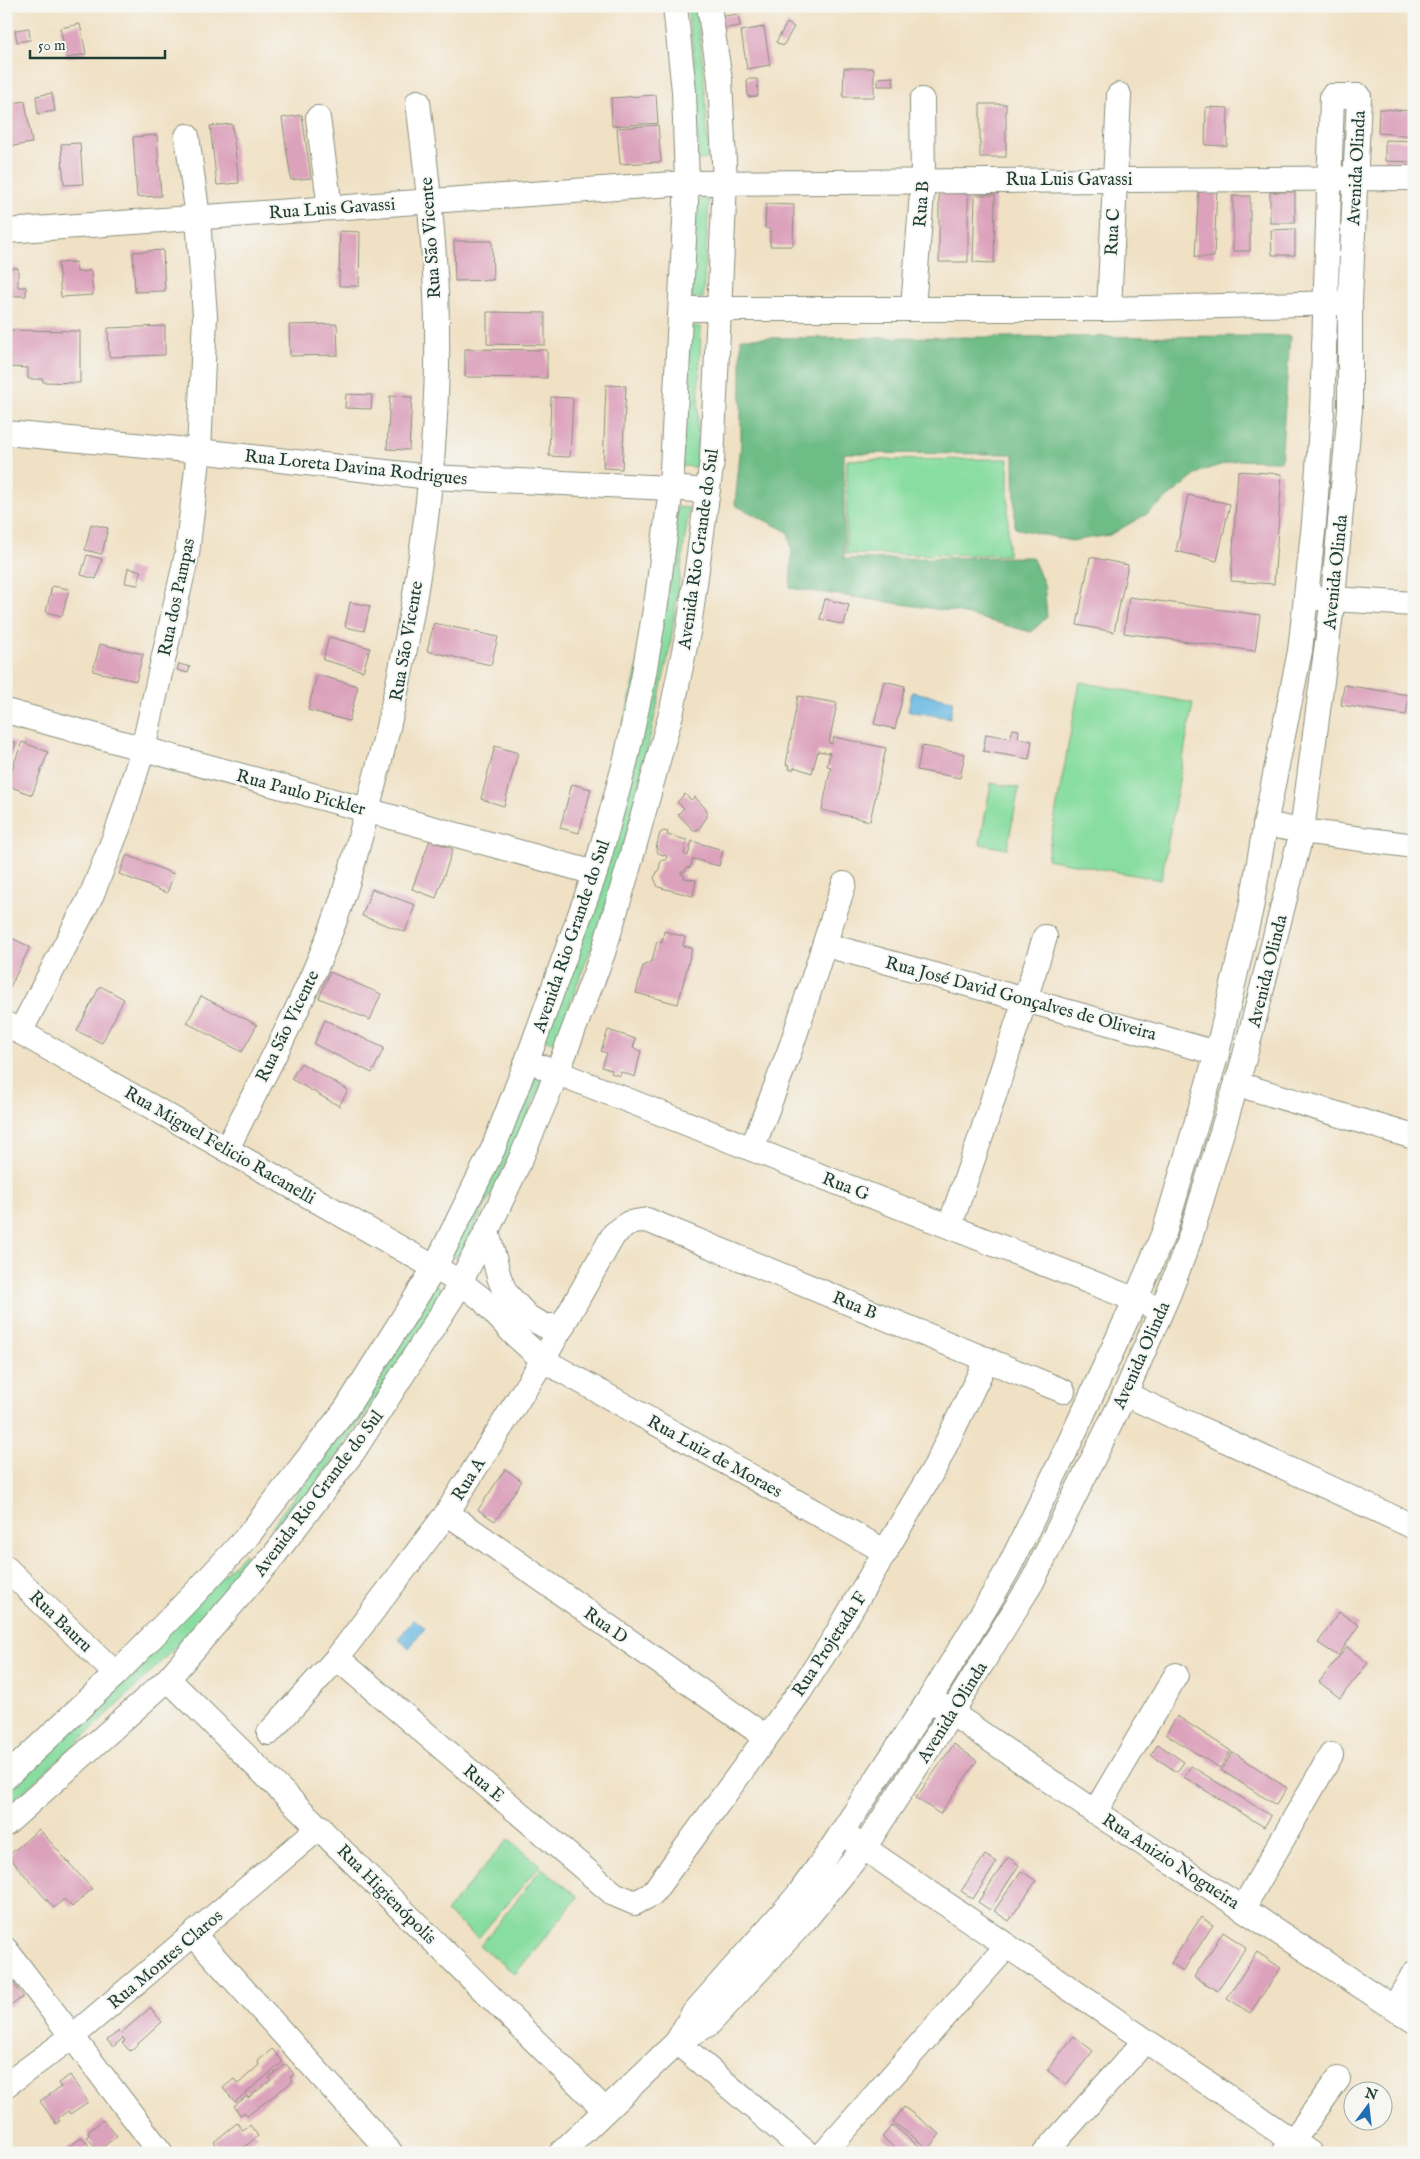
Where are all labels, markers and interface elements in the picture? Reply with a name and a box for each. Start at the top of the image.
scale bar [30,28,165,60]
text: 50 m [38,36,66,55]
street label: Avenida Olinda [1343,110,1372,227]
street label: Rua Luis Gavassi [1006,169,1133,192]
street label: Rua São Vicente [416,176,447,299]
street label: Rua B [909,180,936,228]
street label: Rua Luis Gavassi [268,194,396,225]
street label: Rua C [1101,208,1126,256]
street label: Rua Loreta Davina Rodrigues [243,445,469,492]
street label: Avenida Rio Grande do Sul [674,447,725,652]
street label: Avenida Olinda [1319,513,1354,632]
street label: Rua dos Pampas [154,536,201,658]
street label: Rua São Vicente [386,579,429,703]
street label: Rua Paulo Pickler [234,765,368,822]
street label: Avenida Rio Grande do Sul [528,837,616,1037]
street label: Avenida Olinda [1243,912,1294,1031]
street label: Rua José David Gonçalves de Oliveira [882,952,1159,1047]
street label: Rua São Vicente [251,967,325,1086]
street label: Rua Miguel Felicio Racanelli [119,1082,319,1211]
street label: Rua G [818,1168,873,1207]
street label: Rua B [829,1287,880,1326]
street label: Avenida Olinda [1108,1298,1176,1414]
street label: Avenida Rio Grande do Sul [249,1406,389,1582]
street label: Rua Luiz de Moraes [643,1411,786,1504]
street label: Rua A [447,1453,492,1506]
street label: Rua Bauru [23,1586,97,1658]
street label: Rua Projetada F [788,1588,873,1702]
street label: Rua D [578,1603,632,1650]
street label: Avenida Olinda [912,1658,994,1769]
street label: Rua E [458,1760,508,1808]
street label: Rua Anizio Nogueira [1097,1809,1243,1915]
street label: Rua Higienópolis [331,1840,441,1950]
street label: Rua Montes Claros [104,1905,228,2015]
north arrow [1342,2082,1392,2132]
text: N [1362,2084,1379,2105]

